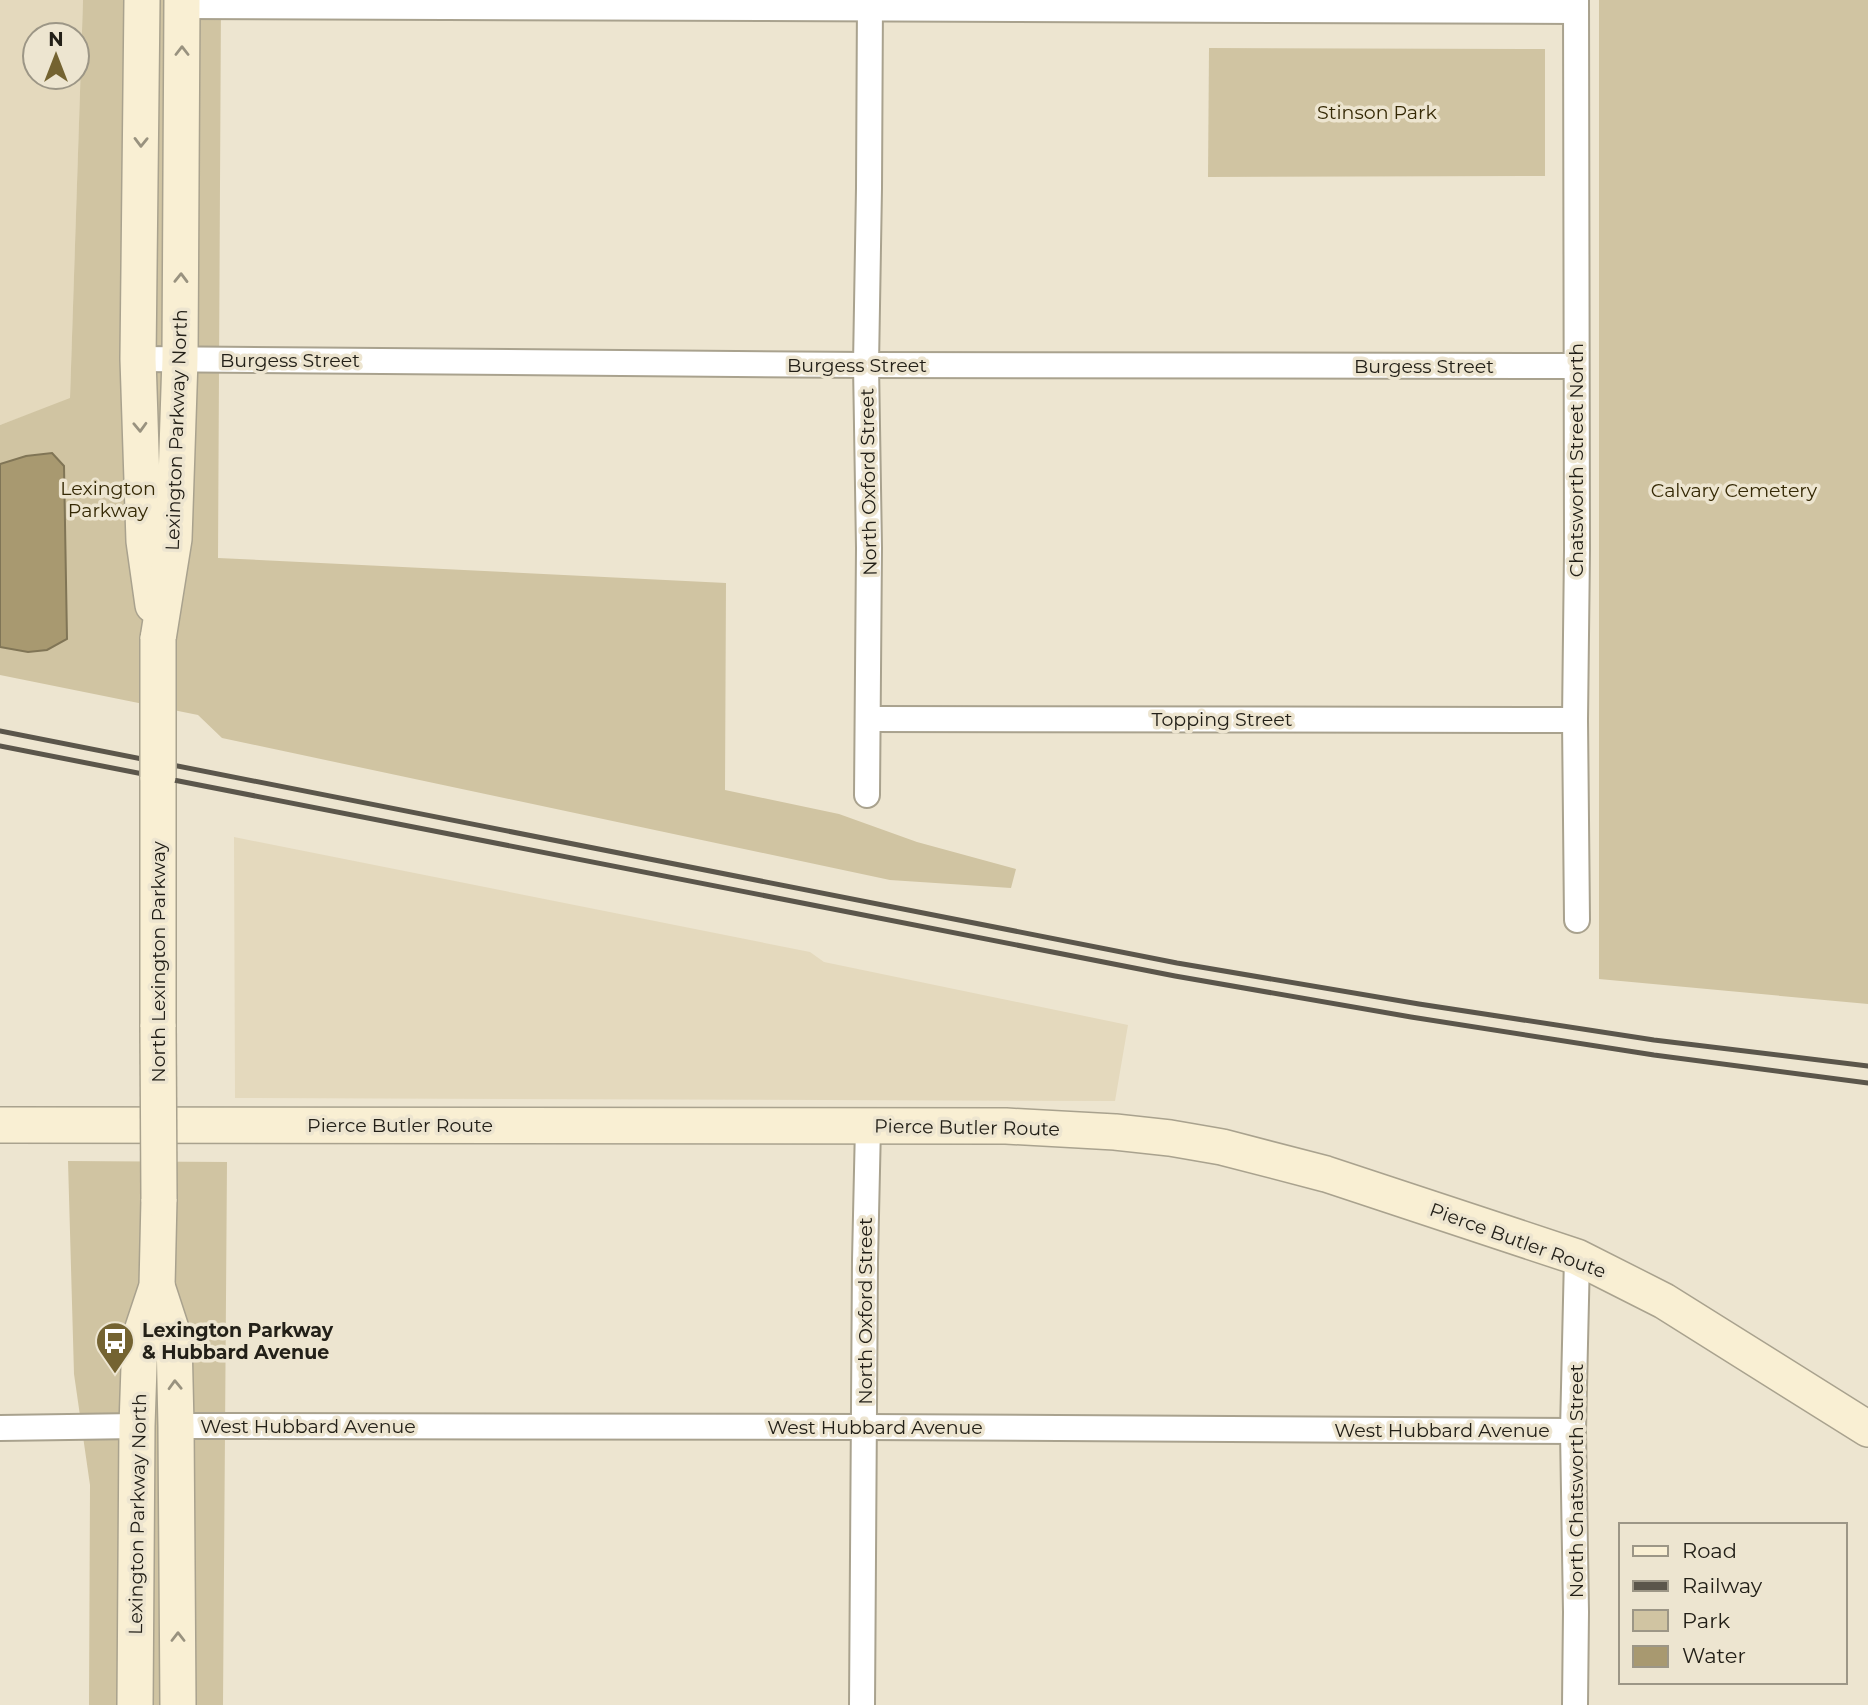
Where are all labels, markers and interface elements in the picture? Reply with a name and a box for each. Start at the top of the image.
north arrow [21,21,91,91]
text: N [48,28,64,51]
one-way arrow [174,45,190,56]
park label: Stinson Park [1317,101,1438,124]
one-way arrow [133,137,149,147]
one-way arrow [173,273,189,283]
street label: Lexington Parkway North [161,309,192,551]
street label: Chatsworth Street North [1565,343,1588,577]
street label: Burgess Street [220,349,360,372]
street label: Burgess Street [787,354,927,377]
street label: Burgess Street [1354,355,1494,378]
street label: North Oxford Street [855,388,882,576]
one-way arrow [133,422,148,433]
park label: Lexington Parkway [60,477,156,522]
park label: Calvary Cemetery [1651,479,1818,502]
street label: Topping Street [1152,708,1293,731]
street label: North Lexington Parkway [147,841,170,1083]
street label: Pierce Butler Route [307,1114,493,1137]
street label: Pierce Butler Route [874,1114,1060,1141]
street label: Pierce Butler Route [1427,1198,1609,1283]
street label: North Oxford Street [854,1217,877,1405]
place label: Lexington Parkway & Hubbard Avenue [142,1319,334,1364]
bus stop icon: Lexington Parkway & Hubbard Avenue [94,1320,136,1375]
street label: North Chatsworth Street [1565,1364,1588,1598]
one-way arrow [167,1379,183,1390]
street label: Lexington Parkway North [124,1393,151,1635]
street label: West Hubbard Avenue [200,1415,416,1438]
street label: West Hubbard Avenue [767,1416,983,1439]
street label: West Hubbard Avenue [1334,1419,1550,1442]
legend [1619,1523,1847,1684]
text: Road [1682,1538,1737,1563]
text: Railway [1682,1573,1763,1598]
text: Park [1682,1608,1730,1633]
one-way arrow [170,1631,186,1642]
text: Water [1682,1643,1746,1668]

